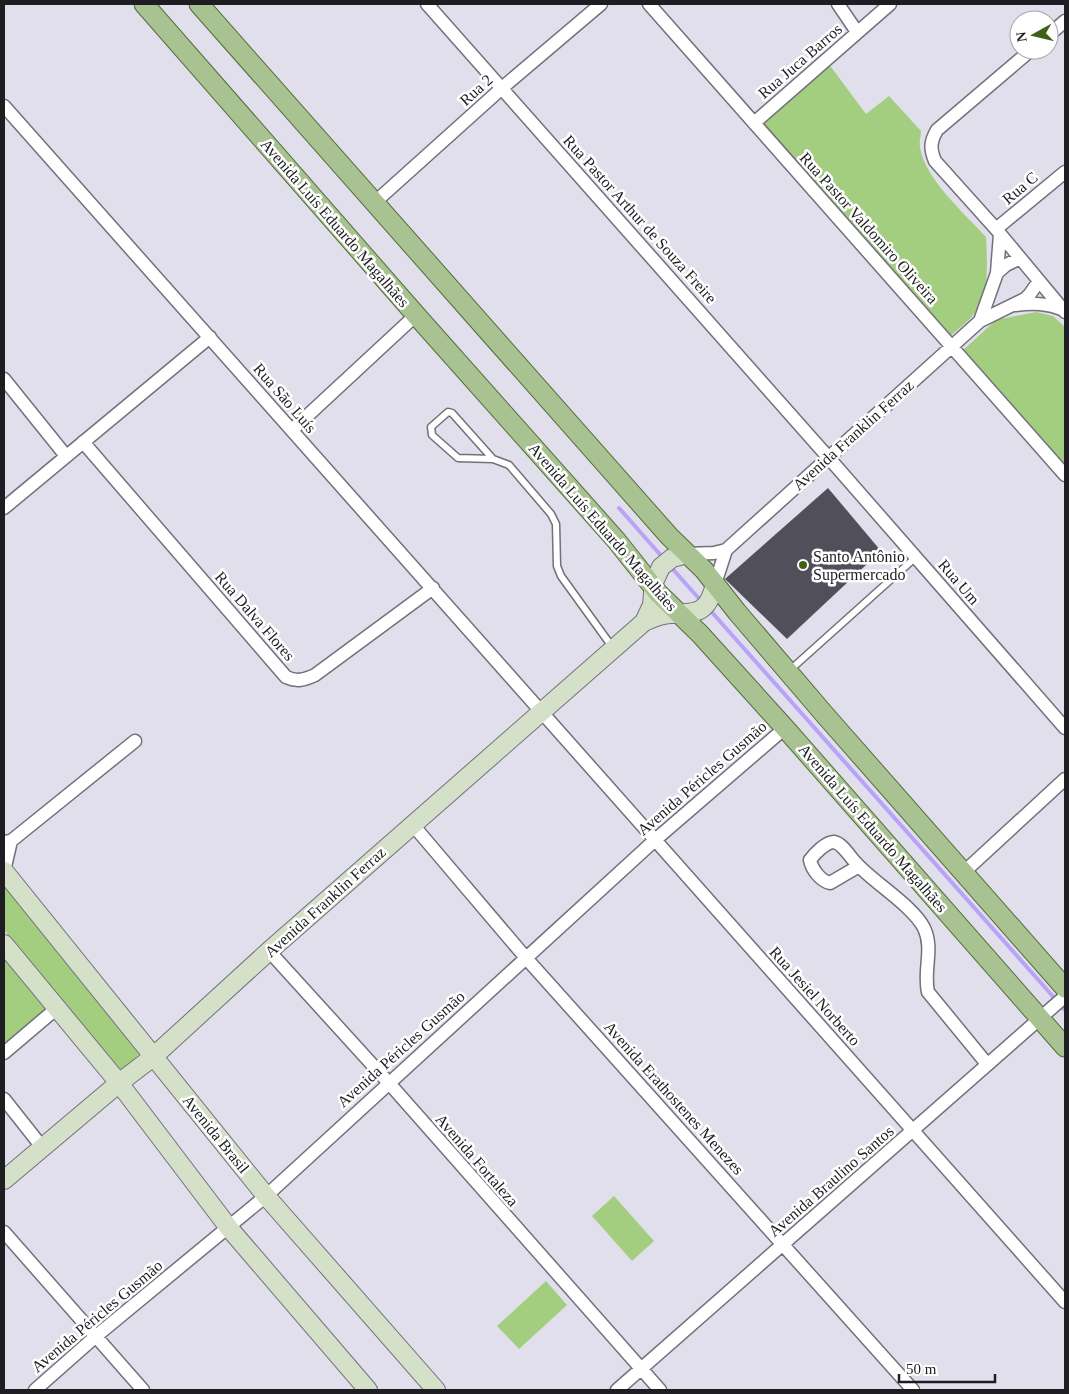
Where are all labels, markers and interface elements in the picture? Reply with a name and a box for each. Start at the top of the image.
north arrow [1009,10,1059,60]
street label: Rua Juca Barros [755,20,845,102]
text: N [1013,31,1030,43]
street label: Rua 2 [456,71,496,109]
street label: Rua Pastor Arthur de Souza Freire [560,132,720,306]
street label: Avenida Luís Eduardo Magalhães [257,136,413,311]
street label: Rua Pastor Valdomiro Oliveira [797,149,941,307]
street label: Rua C [999,168,1041,208]
street label: Rua São Luís [250,360,320,436]
street label: Avenida Franklin Ferraz [789,376,917,494]
street label: Avenida Luís Eduardo Magalhães [525,440,681,615]
place label: Santo Antônio Supermercado [813,548,905,584]
street label: Rua Um [935,556,983,608]
marker: Santo Antônio Supermercado [797,559,809,571]
street label: Rua Dalva Flores [212,568,298,664]
street label: Avenida Péricles Gusmão [634,717,770,839]
street label: Avenida Luís Eduardo Magalhães [795,741,951,916]
street label: Avenida Franklin Ferraz [261,843,389,961]
street label: Rua Jesiel Norberto [766,943,864,1049]
street label: Avenida Péricles Gusmão [334,987,468,1111]
street label: Avenida Erathostenes Menezes [601,1018,747,1178]
street label: Avenida Brasil [179,1092,253,1177]
street label: Avenida Fortaleza [432,1110,522,1210]
street label: Avenida Braulino Santos [765,1122,897,1240]
street label: Avenida Péricles Gusmão [28,1256,166,1376]
scale bar [899,1352,995,1384]
text: 50 m [906,1361,937,1377]

